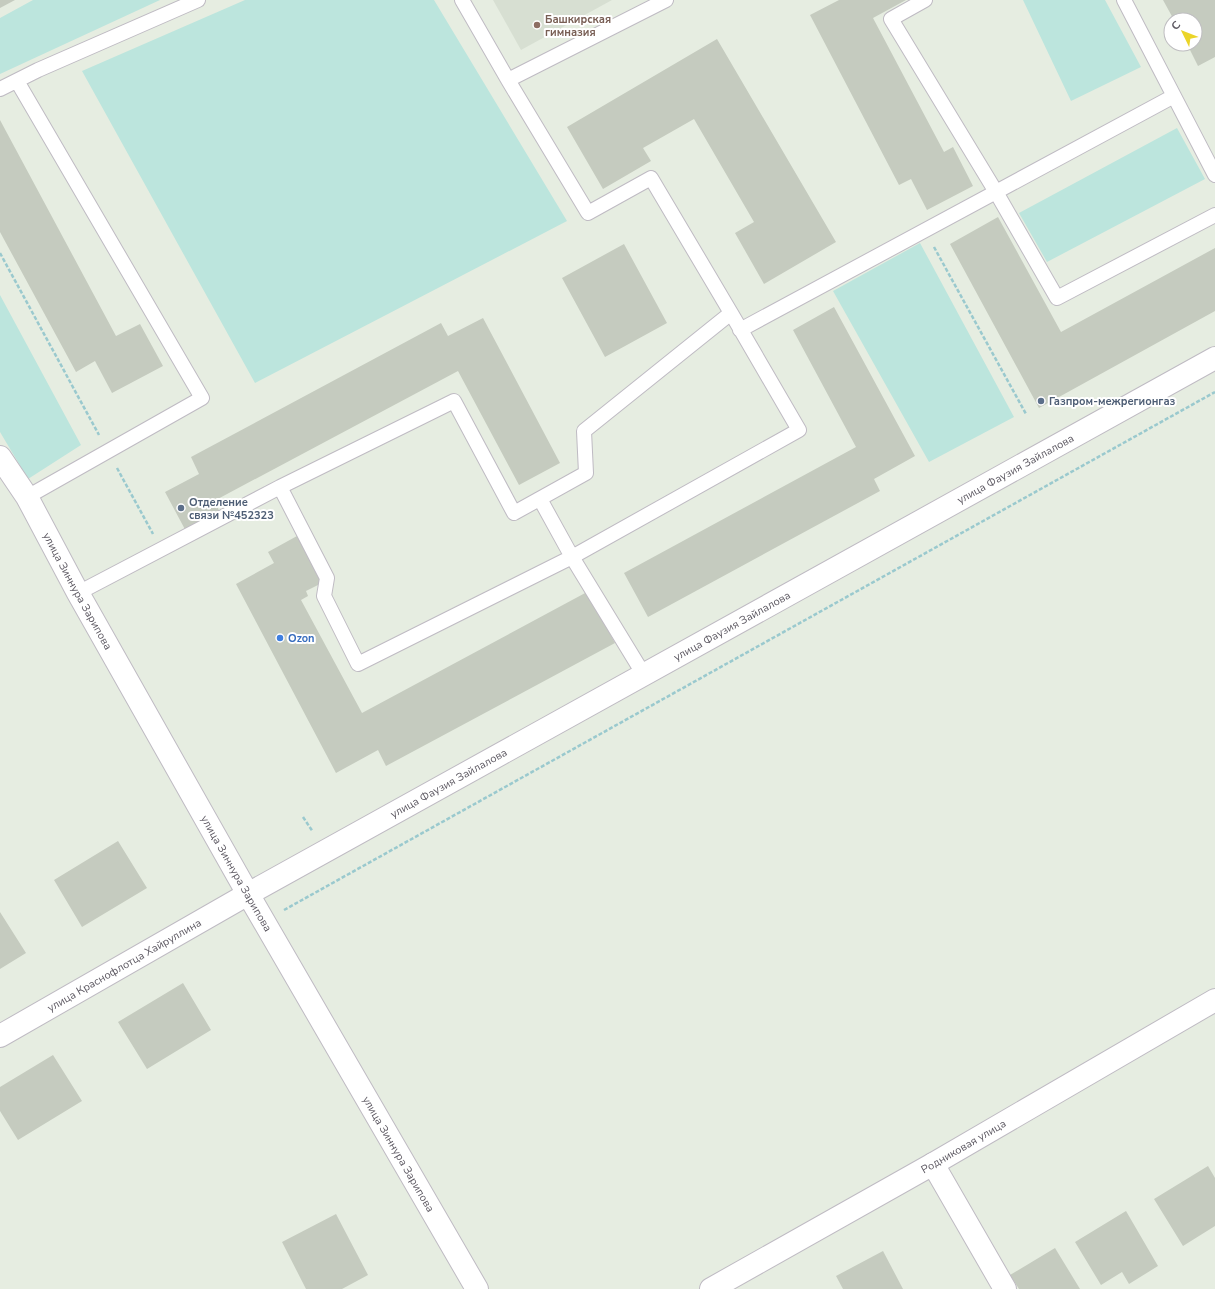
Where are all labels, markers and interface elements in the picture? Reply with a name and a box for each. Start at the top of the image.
place label: Башкирская гимназия [545,12,611,40]
north arrow [1163,12,1203,52]
text: С [1168,17,1184,33]
marker: Башкирская гимназия [532,20,542,30]
place label: Газпром-межрегионгаз [1049,394,1176,409]
marker: Газпром-межрегионгаз [1036,396,1046,406]
street label: улица Фаузия Зайлалова [954,430,1076,507]
place label: Отделение связи №452323 [189,495,274,523]
marker: Отделение связи №452323 [176,503,186,513]
street label: улица Зиннура Зарипова [40,530,116,652]
street label: улица Фаузия Зайлалова [671,587,793,664]
place label: Ozon [288,631,315,646]
marker: Ozon [275,633,285,643]
street label: улица Фаузия Зайлалова [387,744,510,821]
street label: улица Зиннура Зарипова [197,812,276,934]
street label: улица Краснофлотца Хайруллина [44,915,204,1015]
street label: улица Зиннура Зарипова [359,1093,438,1215]
street label: Родниковая улица [918,1116,1009,1177]

